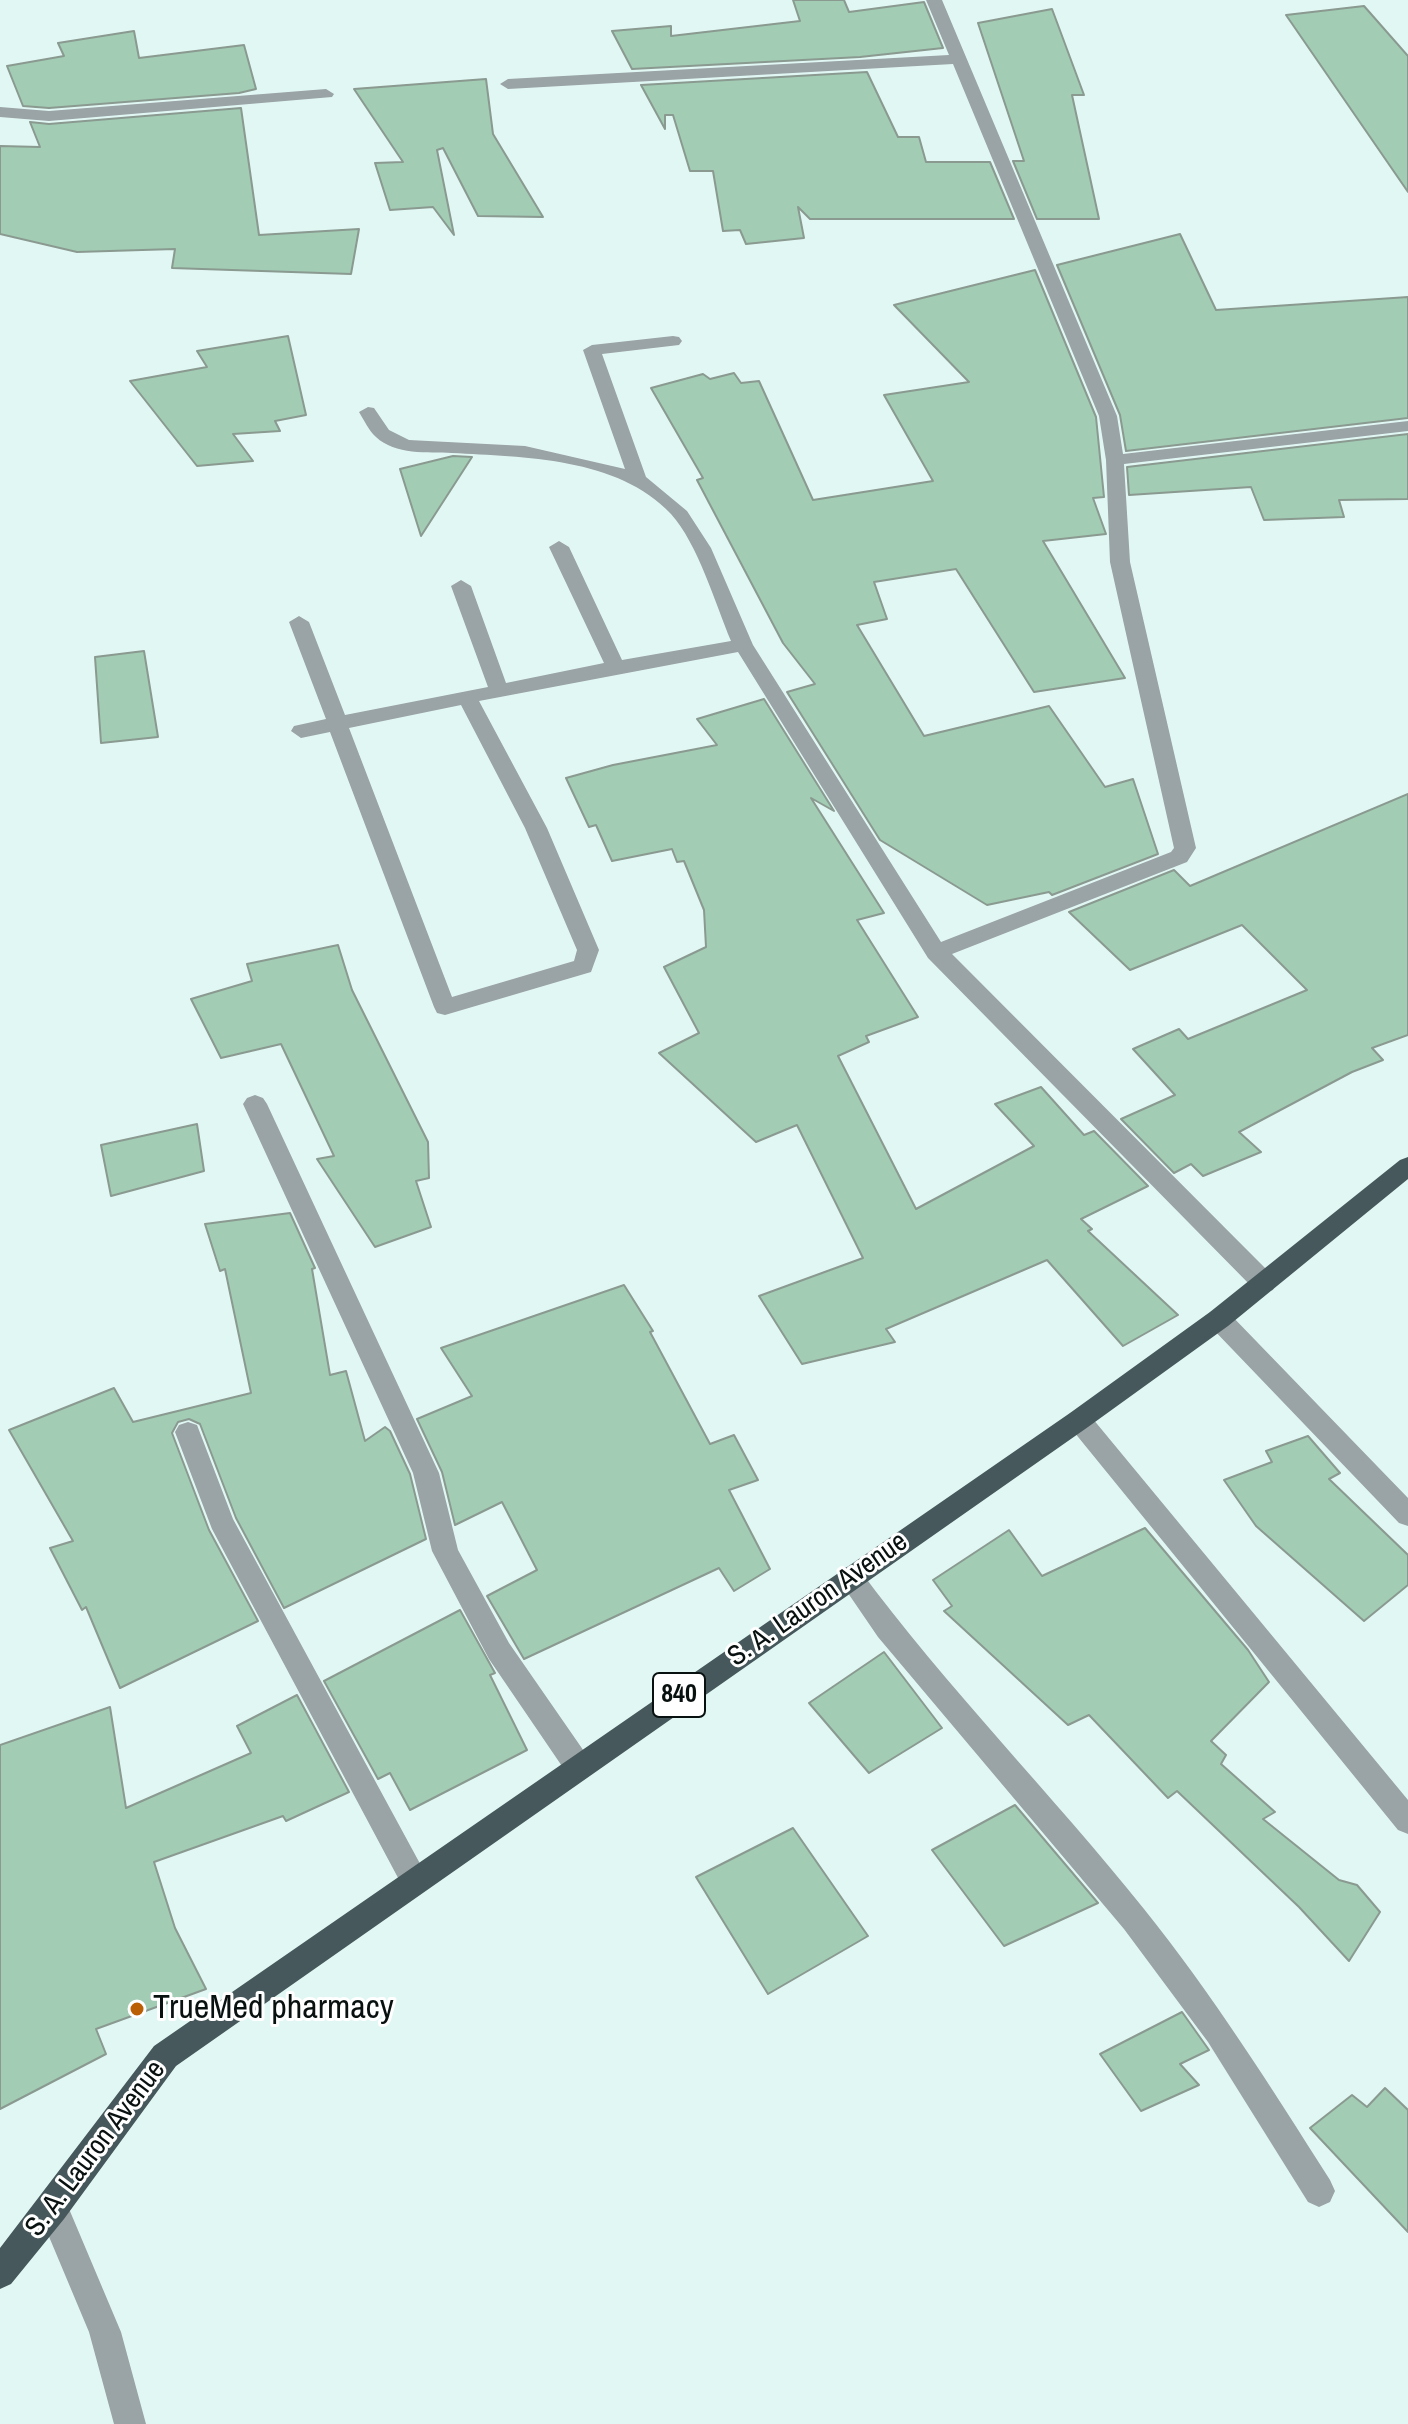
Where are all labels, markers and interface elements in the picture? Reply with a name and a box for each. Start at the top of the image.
street label: S. A. Lauron Avenue [722,1526,914,1674]
road number: 840 [653,1673,705,1717]
place label: TrueMed pharmacy [153,1989,394,2029]
marker: TrueMed pharmacy [128,2000,146,2018]
street label: S. A. Lauron Avenue [19,2054,173,2244]

